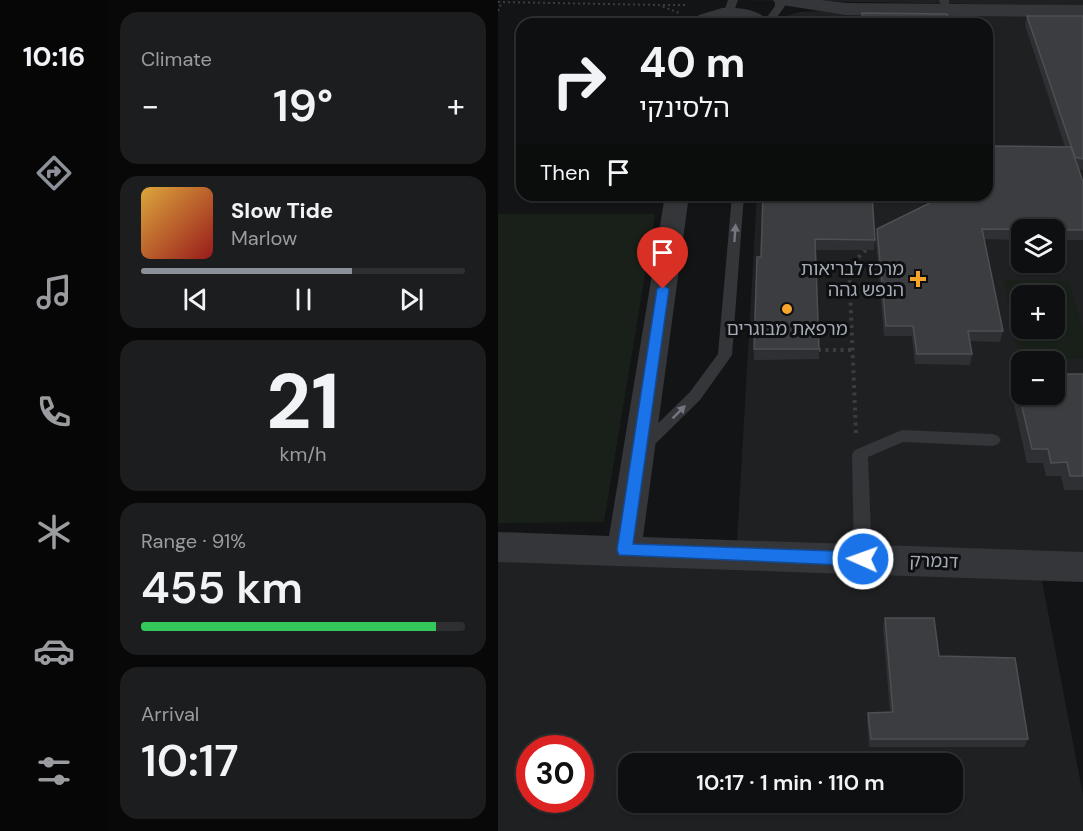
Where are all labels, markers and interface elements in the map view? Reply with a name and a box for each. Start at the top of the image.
text: 40 m [639,35,745,90]
text: 10:16 [23,39,85,74]
icon: right [540,42,618,120]
text: Climate [141,46,212,72]
text: 19° [273,76,333,135]
text: − [141,84,159,127]
text: + [447,84,465,127]
text: הלסינקי [639,90,730,125]
icon: directions [33,152,75,194]
icon: arrive [602,156,635,189]
text: Then [540,158,590,187]
text: Slow Tide [231,196,333,225]
map controls [1011,219,1065,405]
button: layers [1011,219,1065,273]
one-way arrow [730,224,739,243]
text: Marlow [231,225,297,251]
pin [637,227,688,289]
icon: arrive [646,236,679,269]
place label: מרכז לבריאות הנפש גהה [801,257,904,302]
marker: מרכז לבריאות הנפש גהה [909,270,927,288]
icon: music [33,271,75,313]
icon: previous [179,283,212,316]
icon: pause [287,283,320,316]
icon: next [395,283,428,316]
button: + [1011,285,1065,339]
marker: מרפאת מבוגרים [780,302,794,316]
place label: מרפאת מבוגרים [726,317,848,341]
text: 21 [266,351,340,452]
button: − [1011,351,1065,405]
icon: phone [33,391,75,433]
one-way arrow [672,404,686,419]
text: km/h [279,441,327,467]
icon: climate [33,511,75,553]
position arrow [831,527,895,591]
text: Range · 91% [141,528,246,554]
street label: דנמרק [909,548,959,574]
text: 455 km [141,558,303,617]
icon: car [33,630,75,672]
text: Arrival [141,701,199,727]
text: 10:17 [141,731,239,790]
speed limit sign: 30 [516,735,594,813]
icon: filters [33,750,75,792]
text: 10:17 · 1 min · 110 m [696,768,885,797]

